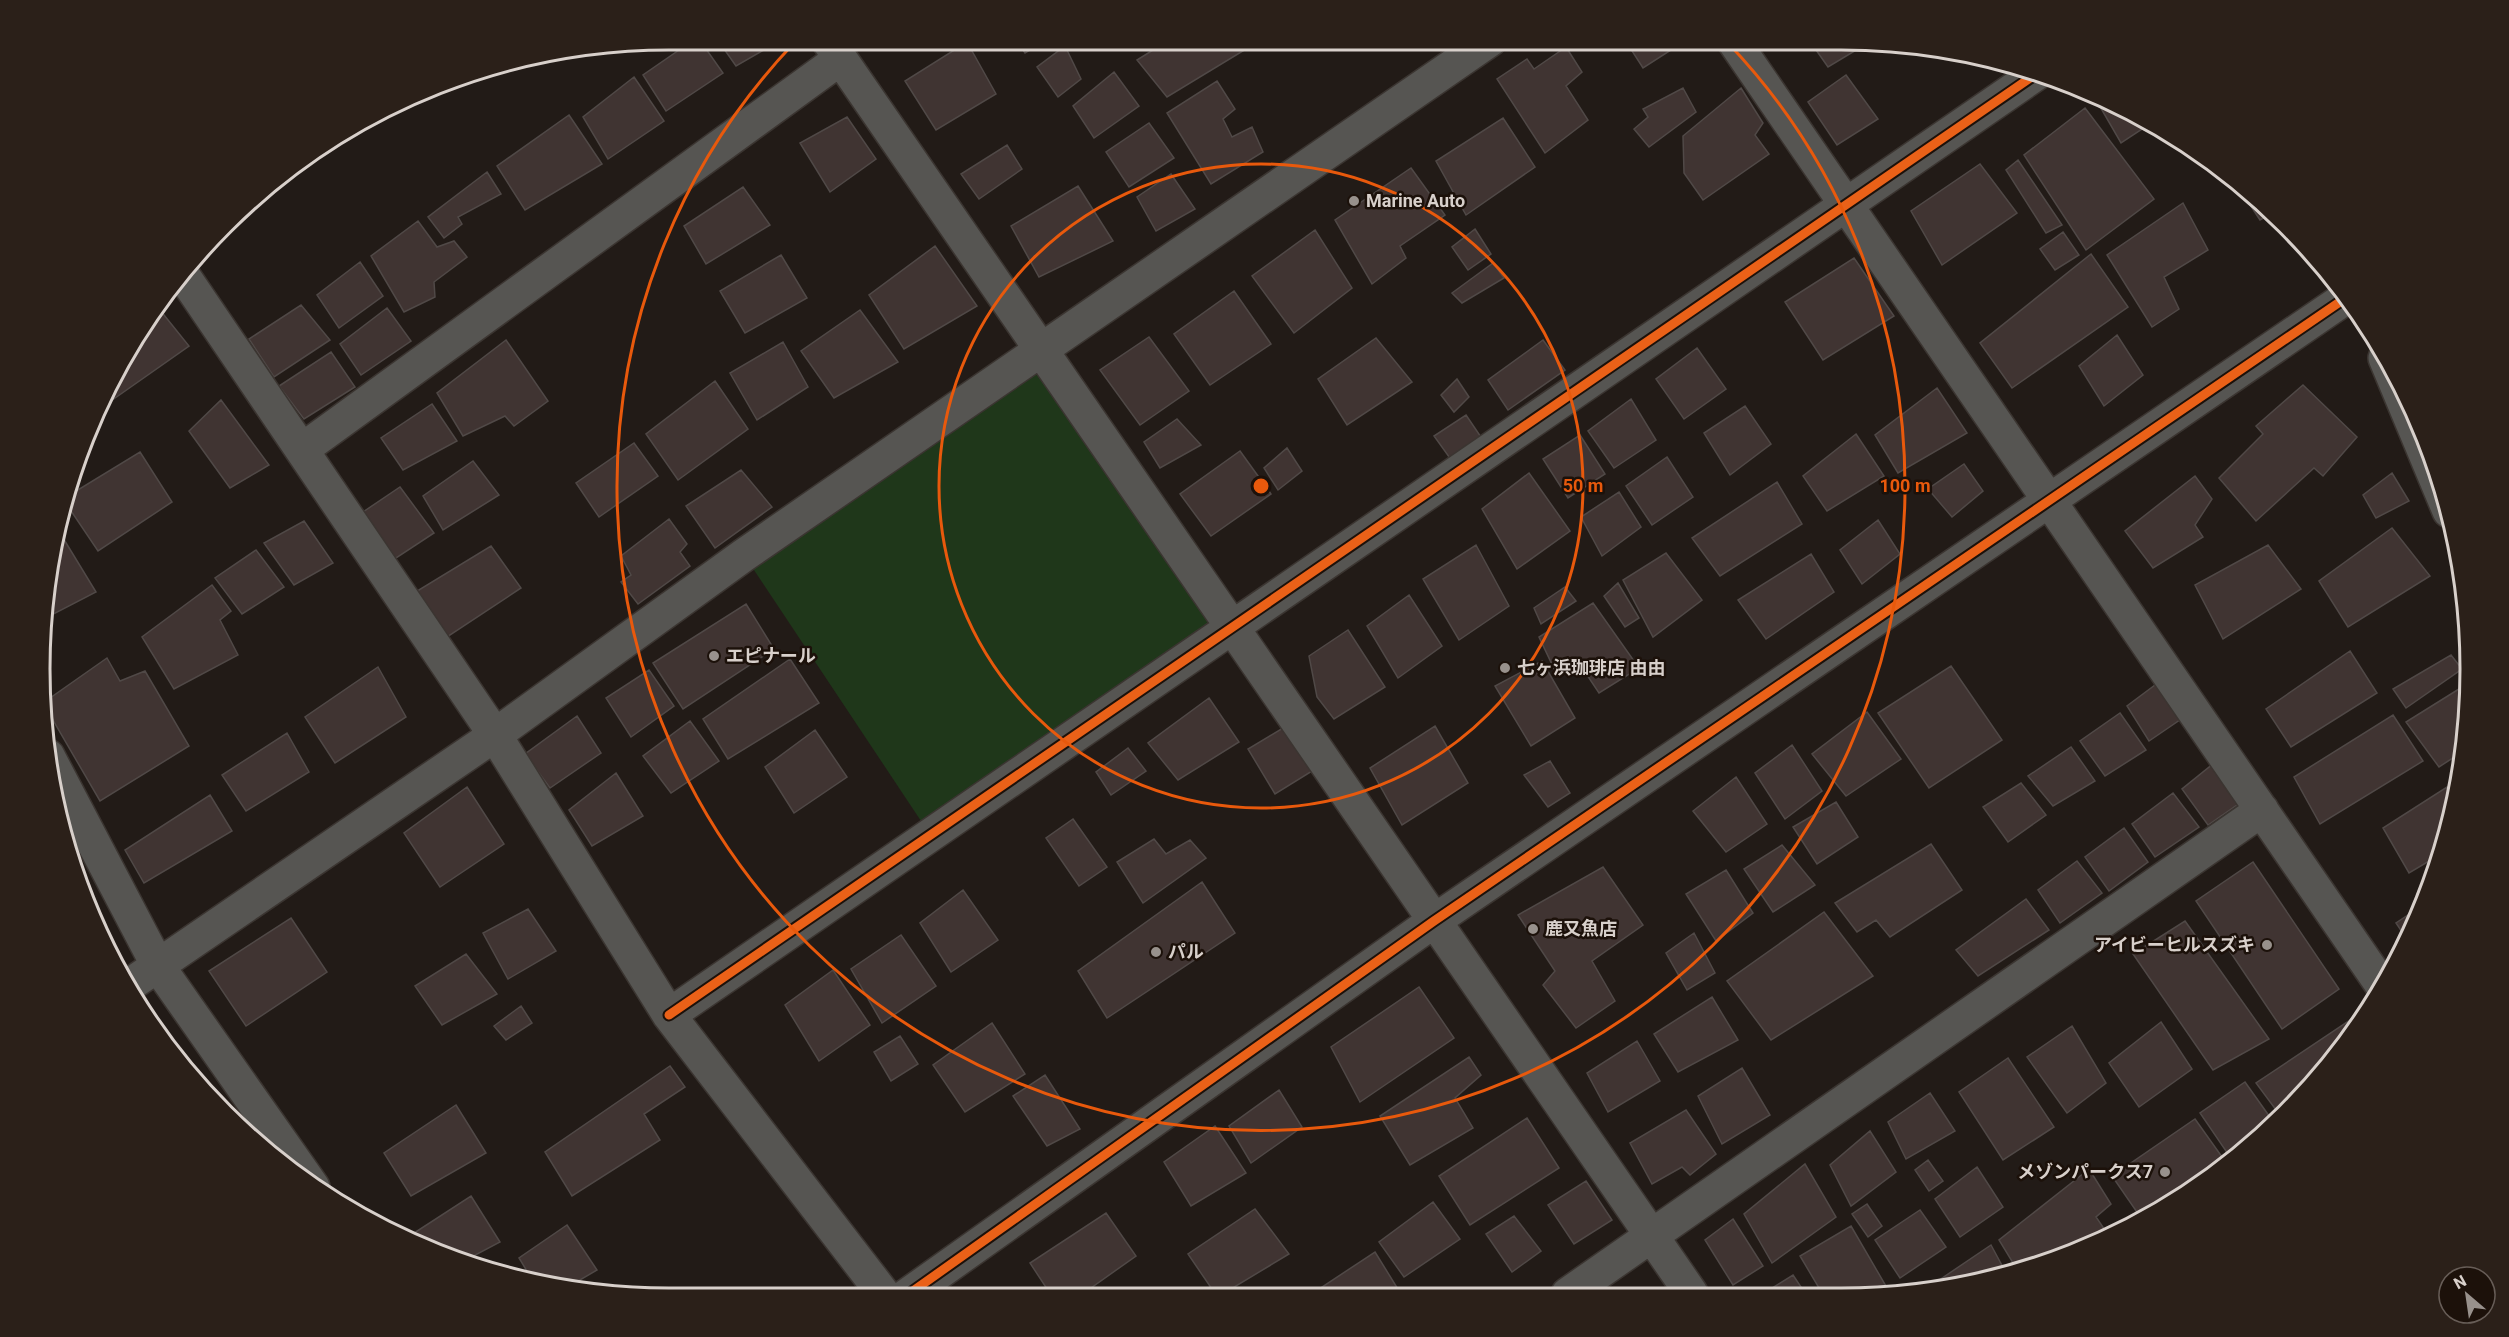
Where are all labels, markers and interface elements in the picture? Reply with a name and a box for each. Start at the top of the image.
place label: Marine Auto [1366,190,1465,211]
marker: Marine Auto [1347,194,1361,208]
text: 50 m [1563,475,1603,496]
text: 100 m [1879,475,1931,496]
centre of rings [1251,476,1271,496]
place label: エピナール [726,645,816,666]
marker: エピナール [707,649,721,663]
place label: 七ヶ浜珈琲店 由由 [1517,657,1665,678]
marker: 七ヶ浜珈琲店 由由 [1498,661,1512,675]
place label: 鹿又魚店 [1545,918,1617,939]
marker: 鹿又魚店 [1526,922,1540,936]
place label: アイビーヒルスズキ [2094,934,2255,955]
marker: アイビーヒルスズキ [2260,938,2274,952]
place label: パル [1168,941,1204,962]
marker: パル [1149,945,1163,959]
place label: メゾンパークス7 [2017,1161,2153,1182]
marker: メゾンパークス7 [2158,1165,2172,1179]
north arrow [2437,1265,2497,1325]
text: N [2450,1271,2470,1293]

